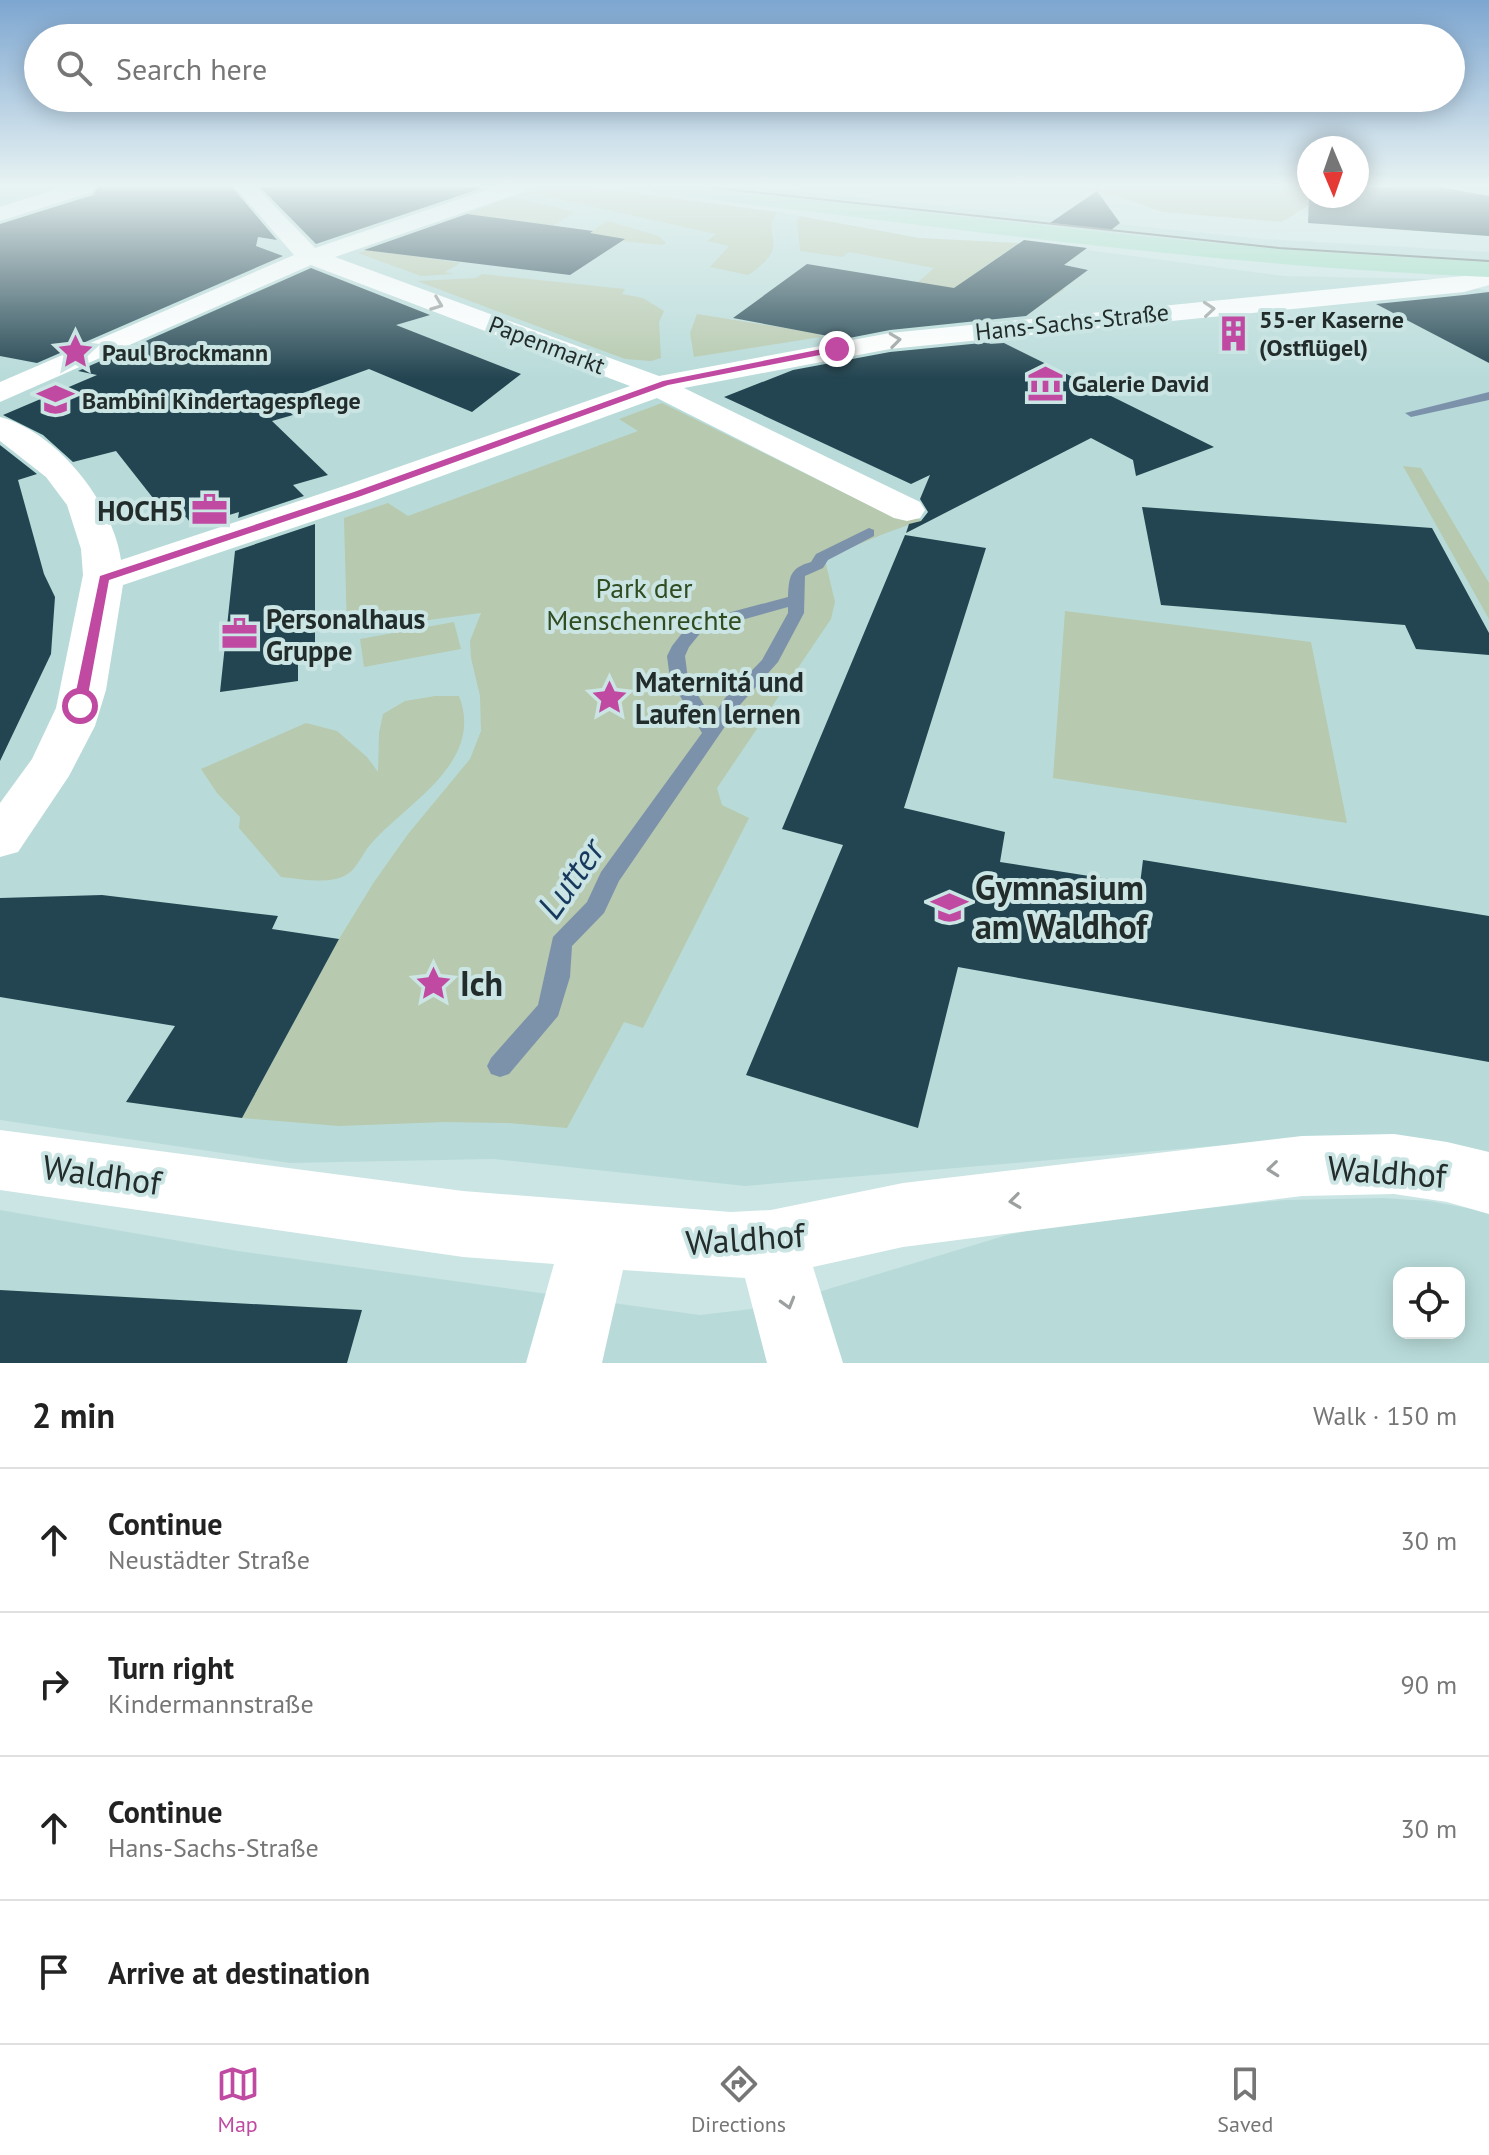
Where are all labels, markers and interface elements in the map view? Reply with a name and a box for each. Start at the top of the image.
search box [24,24,1465,112]
icon: search [52,46,96,90]
text: Search here [116,49,267,88]
north arrow [1297,136,1369,208]
one-way arrow [429,294,443,311]
street label: Hans-Sachs-Straße [974,296,1170,348]
one-way arrow [1203,300,1216,317]
place label: 55-er Kaserne (Ostflügel) [1259,304,1404,363]
street label: Papenmarkt [485,309,609,381]
building icon: 55-er Kaserne (Ostflügel) [1214,314,1252,352]
route end [819,331,855,367]
one-way arrow [889,332,902,349]
place icon: Paul Brockmann [57,333,95,371]
place label: Paul Brockmann [102,337,268,368]
museum icon: Galerie David [1027,364,1065,402]
place label: Galerie David [1072,368,1209,399]
school or university icon: Bambini Kindertagespflege [37,381,75,419]
place label: Bambini Kindertagespflege [82,385,361,416]
office icon: HOCH5 [191,491,229,529]
place label: HOCH5 [97,492,184,529]
park label: Park der Menschenrechte [546,569,742,638]
place label: Personalhaus Gruppe [266,600,426,669]
office icon: Personalhaus Gruppe [221,615,259,653]
place label: Maternitá und Laufen lernen [635,663,804,732]
place icon: Maternitá und Laufen lernen [590,678,628,716]
route start [62,688,98,724]
water label: Lutter [526,827,615,927]
place label: Gymnasium am Waldhof [975,865,1149,948]
school or university icon: Gymnasium am Waldhof [930,888,968,926]
place label: Ich [460,961,503,1005]
place icon: Ich [415,964,453,1002]
street label: Waldhof [40,1144,165,1204]
street label: Waldhof [1326,1145,1449,1197]
one-way arrow [1266,1160,1279,1177]
one-way arrow [1008,1192,1022,1209]
street label: Waldhof [684,1212,807,1264]
map controls [1393,1267,1465,1339]
button: locate [1393,1267,1465,1339]
one-way arrow [779,1296,796,1309]
text: 2 min [32,1393,115,1437]
text: Walk · 150 m [1313,1399,1457,1432]
text: Continue [108,1504,222,1543]
icon: ahead [32,1518,76,1562]
text: 30 m [1401,1524,1457,1557]
text: Neustädter Straße [108,1543,310,1576]
text: Turn right [108,1648,234,1687]
icon: right [32,1662,76,1706]
text: 90 m [1401,1668,1457,1701]
text: Kindermannstraße [108,1687,314,1720]
text: Continue [108,1792,222,1831]
icon: ahead [32,1806,76,1850]
text: 30 m [1401,1812,1457,1845]
text: Hans-Sachs-Straße [108,1831,319,1864]
icon: arrive [32,1950,76,1994]
text: Arrive at destination [108,1953,370,1992]
tab: Map [216,2062,260,2138]
tab: Directions [691,2062,786,2138]
tab: Saved [1217,2062,1273,2138]

